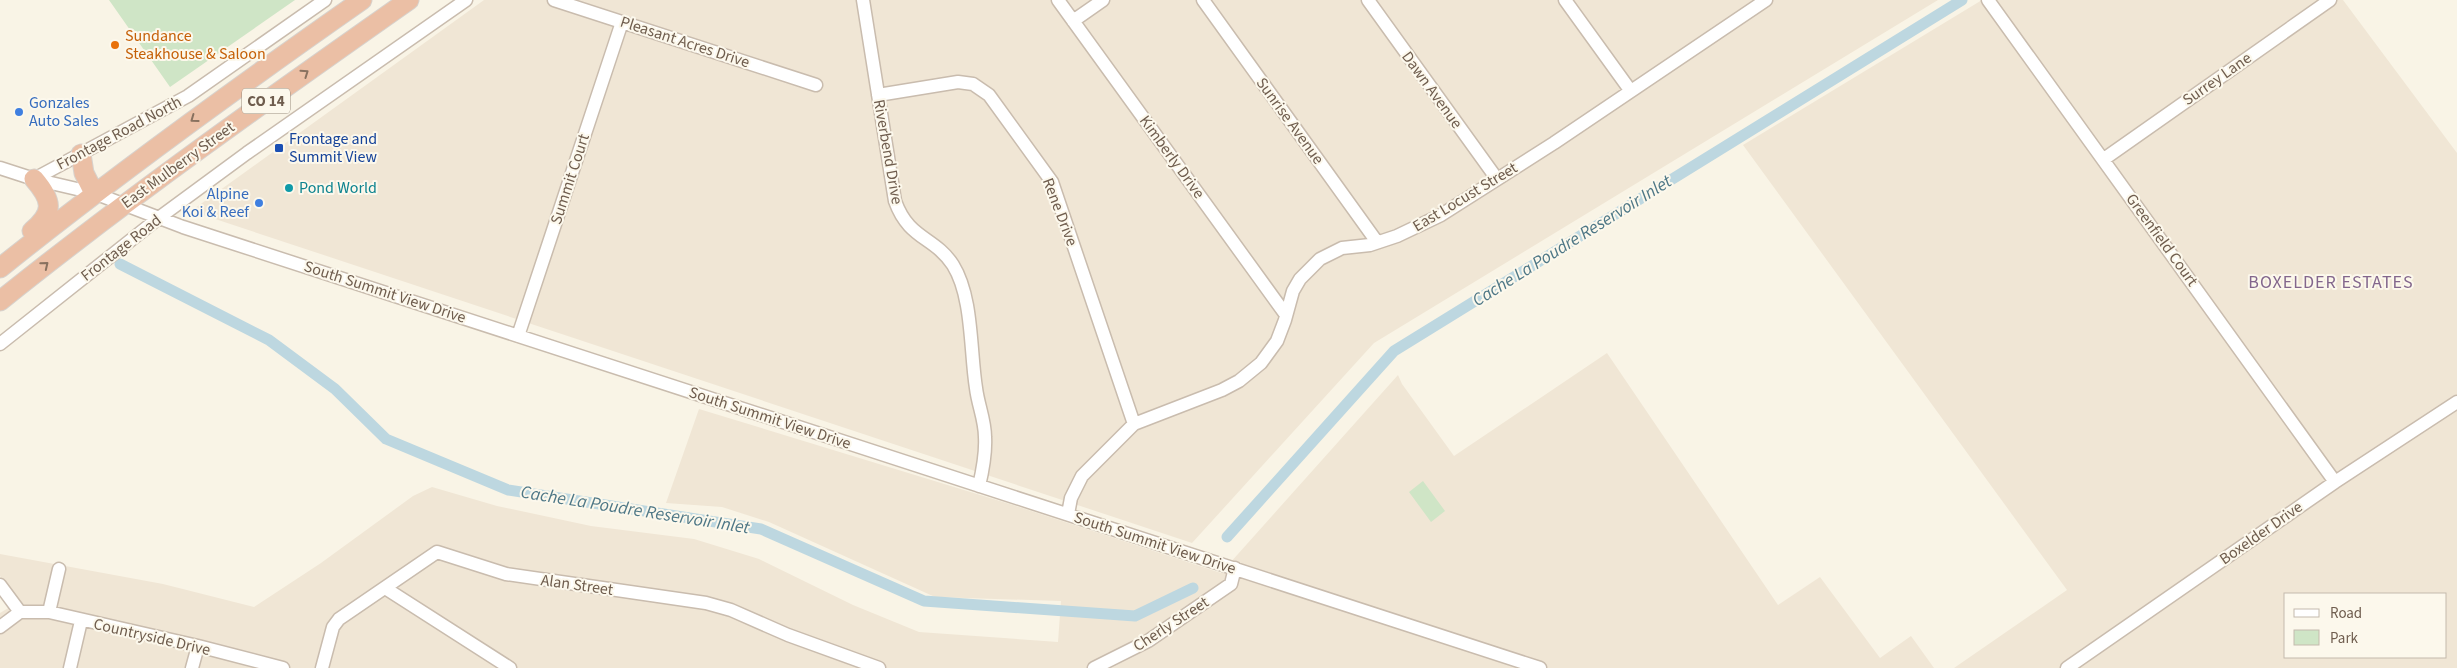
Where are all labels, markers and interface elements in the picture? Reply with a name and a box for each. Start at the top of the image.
street label: Pleasant Acres Drive [617,11,753,73]
place label: Sundance Steakhouse & Saloon [125,25,266,65]
marker: Sundance Steakhouse & Saloon [109,39,121,51]
street label: Dawn Avenue [1396,47,1468,133]
street label: Surrey Lane [2178,47,2256,111]
one-way arrow [299,70,309,79]
street label: Sunrise Avenue [1251,73,1329,169]
road number: CO 14 [242,88,290,114]
street label: Frontage Road North [53,91,185,175]
place label: Gonzales Auto Sales [29,92,99,132]
street label: Riverbend Drive [868,98,908,206]
marker: Gonzales Auto Sales [13,106,25,118]
street label: Kimberly Drive [1134,111,1210,203]
one-way arrow [190,113,200,122]
street label: East Mulberry Street [117,116,240,214]
place label: Frontage and Summit View [289,128,378,168]
street label: Summit Court [545,130,595,227]
marker: Frontage and Summit View [273,142,285,154]
street label: East Locust Street [1408,157,1522,237]
water label: Cache La Poudre Reservoir Inlet [1467,169,1678,313]
street label: Rene Drive [1037,175,1083,249]
place label: Pond World [299,177,377,199]
marker: Pond World [283,182,295,194]
place label: Alpine Koi & Reef [182,183,250,223]
street label: Greenfield Court [2121,189,2204,291]
marker: Alpine Koi & Reef [253,197,265,209]
street label: Frontage Road [76,210,166,286]
street label: South Summit View Drive [301,255,469,329]
one-way arrow [39,263,48,271]
district label: BOXELDER ESTATES [2248,270,2414,295]
street label: South Summit View Drive [686,381,854,455]
water label: Cache La Poudre Reservoir Inlet [519,480,752,541]
street label: Boxelder Drive [2215,496,2307,570]
street label: South Summit View Drive [1071,506,1239,580]
street label: Alan Street [539,569,615,601]
street label: Cherly Street [1129,591,1214,657]
legend [2284,593,2447,658]
text: Road [2330,603,2362,624]
street label: Countryside Drive [91,613,213,661]
text: Park [2330,628,2359,649]

